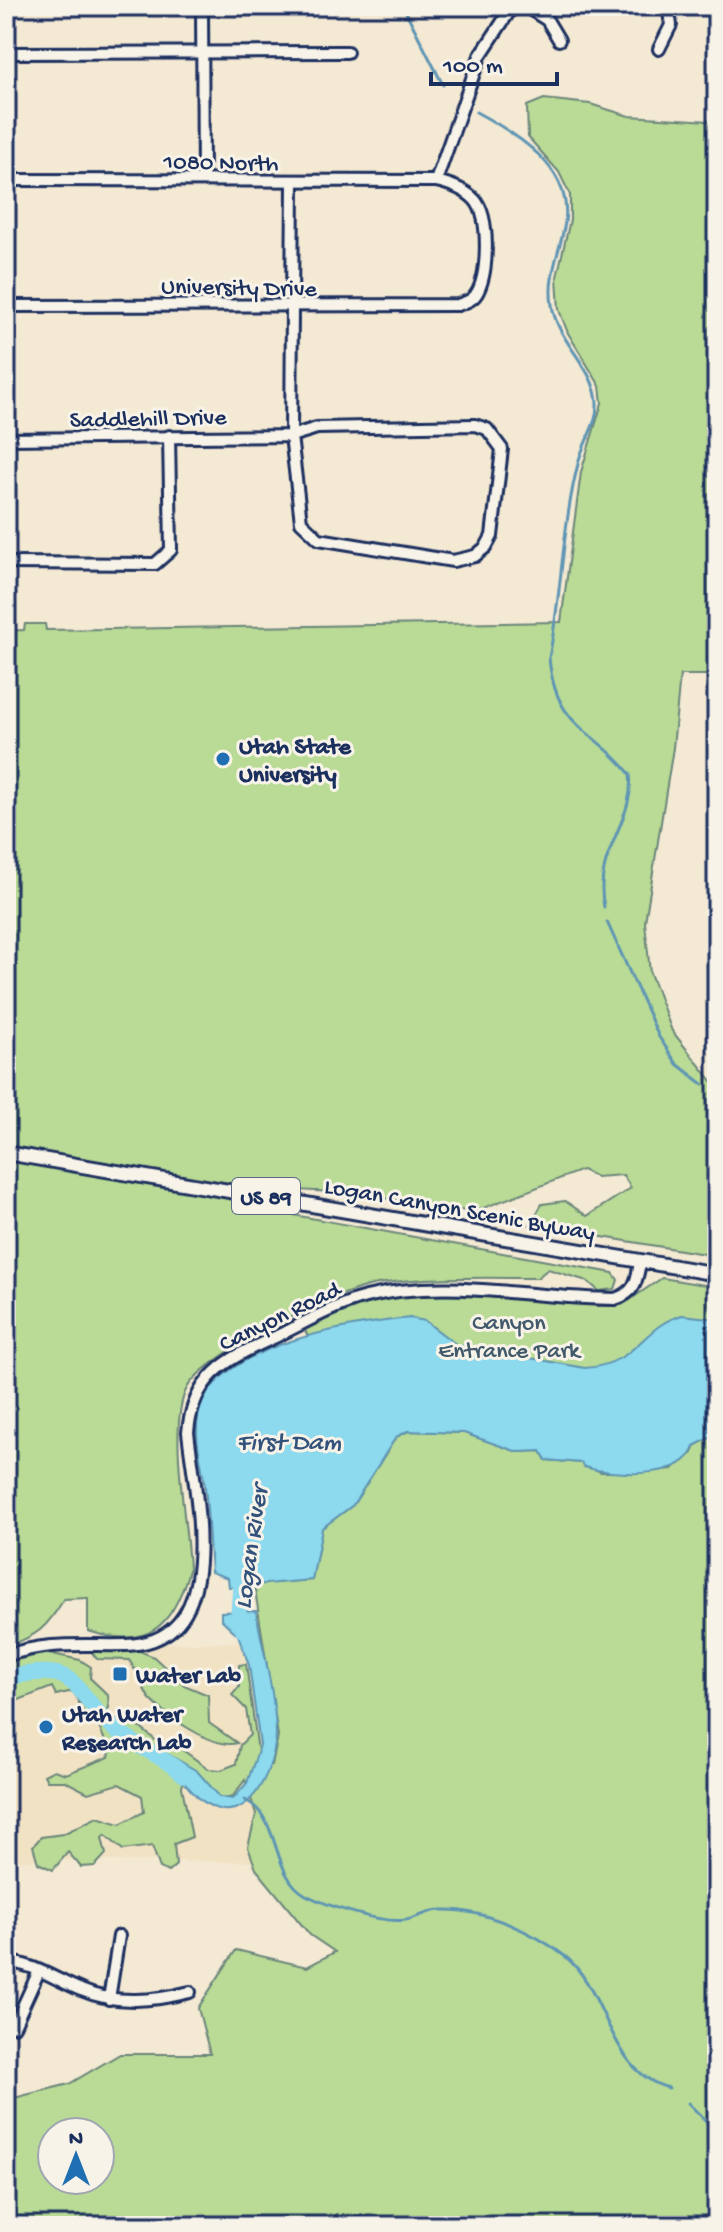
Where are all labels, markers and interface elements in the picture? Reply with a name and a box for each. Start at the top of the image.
scale bar [431,36,557,86]
text: 100 m [442,53,503,82]
street label: 1080 North [162,149,279,180]
street label: University Drive [161,274,318,305]
street label: Saddlehill Drive [69,405,227,436]
place label: Utah State University [239,734,353,791]
marker: Utah State University [214,750,232,768]
street label: Logan Canyon Scenic Byway [322,1173,597,1250]
road number: US 89 [232,1178,300,1214]
street label: Canyon Road [215,1275,348,1360]
park label: Canyon Entrance Park [438,1310,582,1367]
water label: First Dam [237,1429,342,1460]
water label: Logan River [229,1479,278,1611]
place label: Water Lab [135,1663,241,1692]
marker: Water Lab [111,1665,129,1683]
place label: Utah Water Research Lab [61,1702,192,1759]
marker: Utah Water Research Lab [37,1718,55,1736]
north arrow [36,2116,116,2196]
text: N [69,2127,83,2153]

